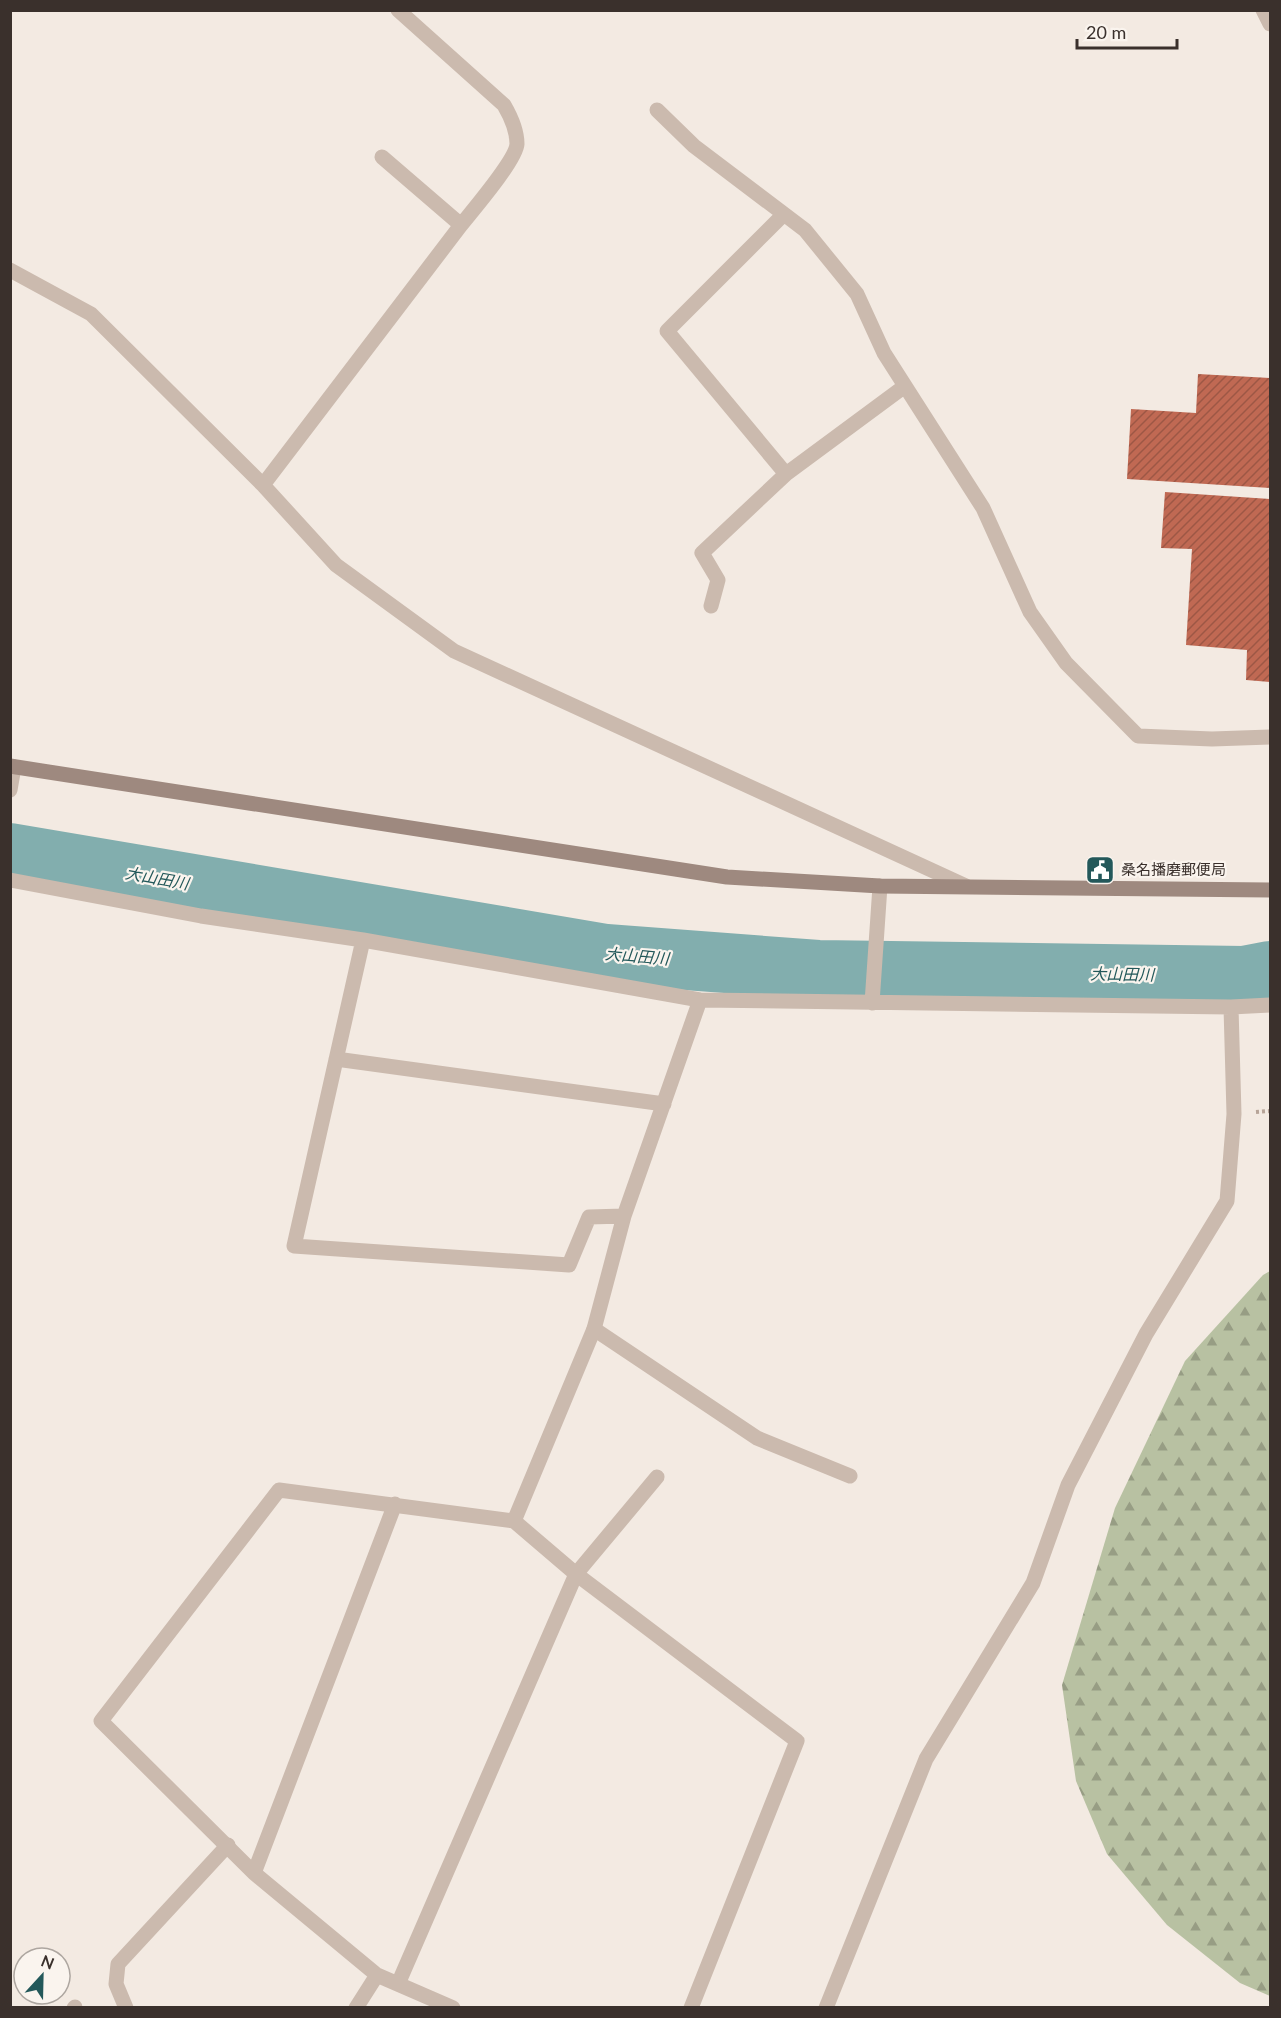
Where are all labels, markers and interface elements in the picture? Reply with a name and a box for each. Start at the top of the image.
scale bar [1077,12,1178,50]
text: 20 m [1086,21,1126,43]
public building icon: 桑名播磨郵便局 [1084,854,1116,886]
place label: 桑名播磨郵便局 [1121,860,1226,878]
water label: 大山田川 [124,863,192,893]
water label: 大山田川 [604,943,672,968]
water label: 大山田川 [1090,963,1156,984]
north arrow [12,1946,72,2006]
text: N [39,1951,57,1973]

